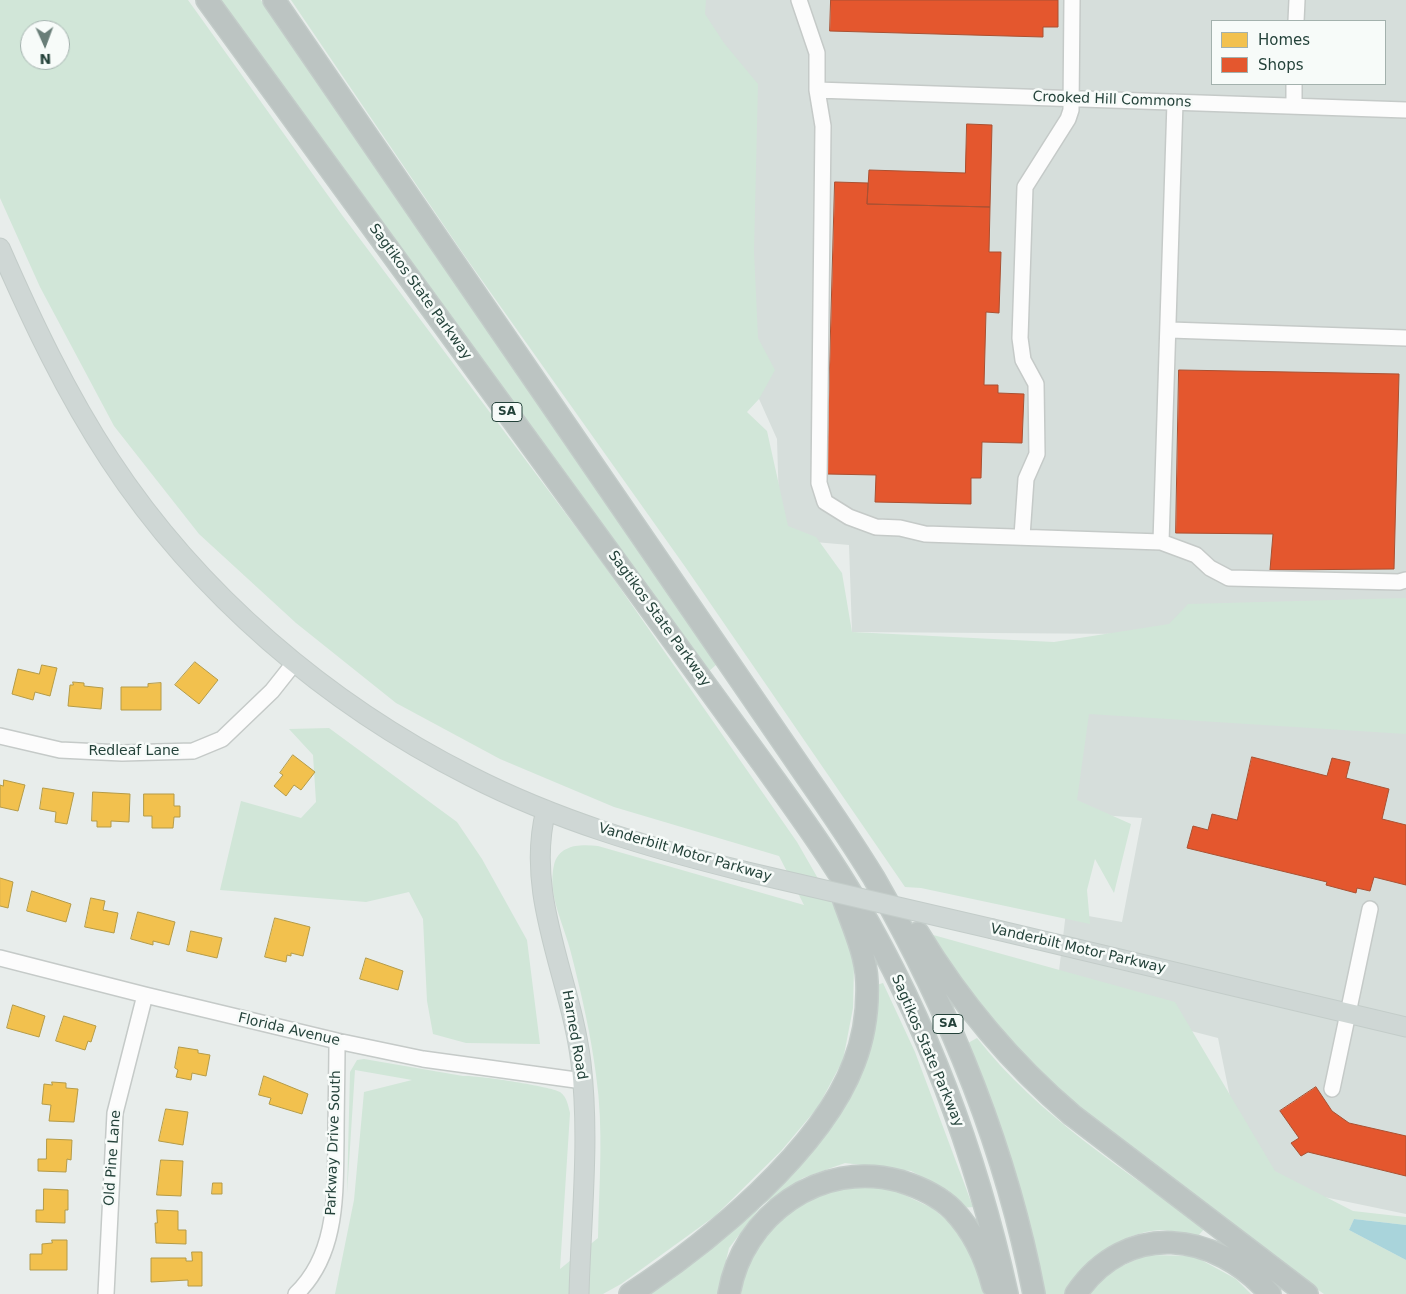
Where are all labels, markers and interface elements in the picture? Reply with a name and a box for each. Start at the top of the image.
north arrow [20,20,70,70]
legend [1211,20,1386,85]
text: Homes [1258,31,1310,49]
text: N [39,51,52,67]
text: Shops [1258,56,1304,74]
street label: Crooked Hill Commons [1032,89,1192,111]
street label: Sagtikos State Parkway [365,221,475,363]
road number: SA [492,402,522,422]
street label: Sagtikos State Parkway [604,548,714,690]
street label: Redleaf Lane [89,743,179,759]
street label: Vanderbilt Motor Parkway [597,820,773,886]
street label: Vanderbilt Motor Parkway [989,921,1167,977]
street label: Sagtikos State Parkway [887,972,967,1130]
street label: Harned Road [558,989,590,1081]
street label: Florida Avenue [236,1010,342,1050]
road number: SA [933,1014,963,1034]
street label: Parkway Drive South [323,1070,345,1216]
street label: Old Pine Lane [101,1109,125,1207]

